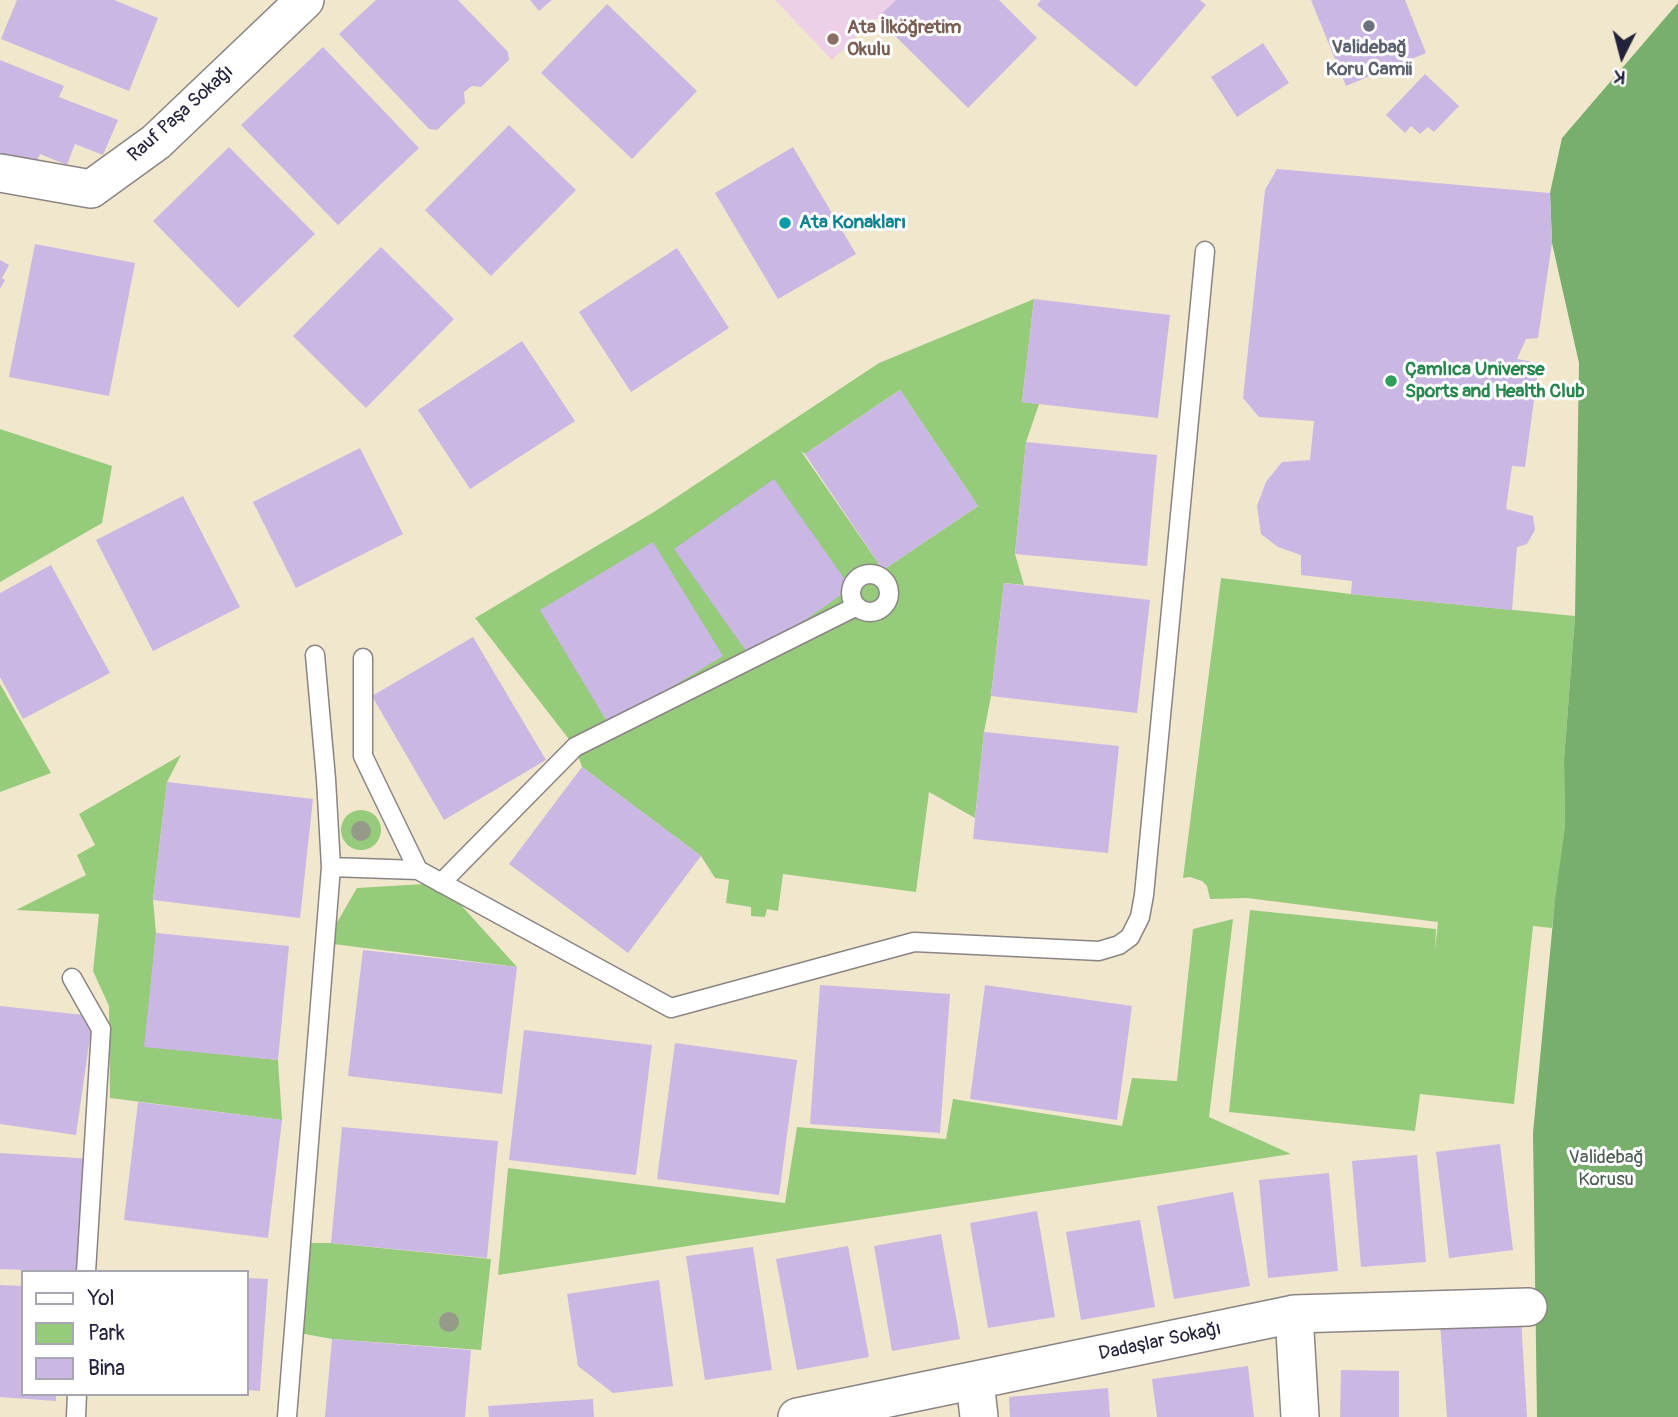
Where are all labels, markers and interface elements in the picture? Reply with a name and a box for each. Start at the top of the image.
place label: Ata İlköğretim Okulu [847,17,961,61]
marker: Validebağ Koru Camii [1361,18,1377,34]
north arrow [1587,21,1657,91]
marker: Ata İlköğretim Okulu [825,31,841,47]
place label: Validebağ Koru Camii [1326,37,1412,81]
street label: Rauf Paşa Sokağı [124,61,238,167]
text: K [1613,64,1627,89]
place label: Ata Konakları [799,212,906,234]
marker: Ata Konakları [777,215,793,231]
place label: Çamlıca Universe Sports and Health Club [1405,359,1585,403]
marker: Çamlıca Universe Sports and Health Club [1383,373,1399,389]
park label: Validebağ Korusu [1568,1147,1644,1191]
legend [21,1270,248,1396]
text: Yol [88,1285,115,1312]
street label: Dadaşlar Sokağı [1097,1318,1223,1366]
text: Park [88,1320,125,1347]
text: Bina [88,1355,125,1382]

